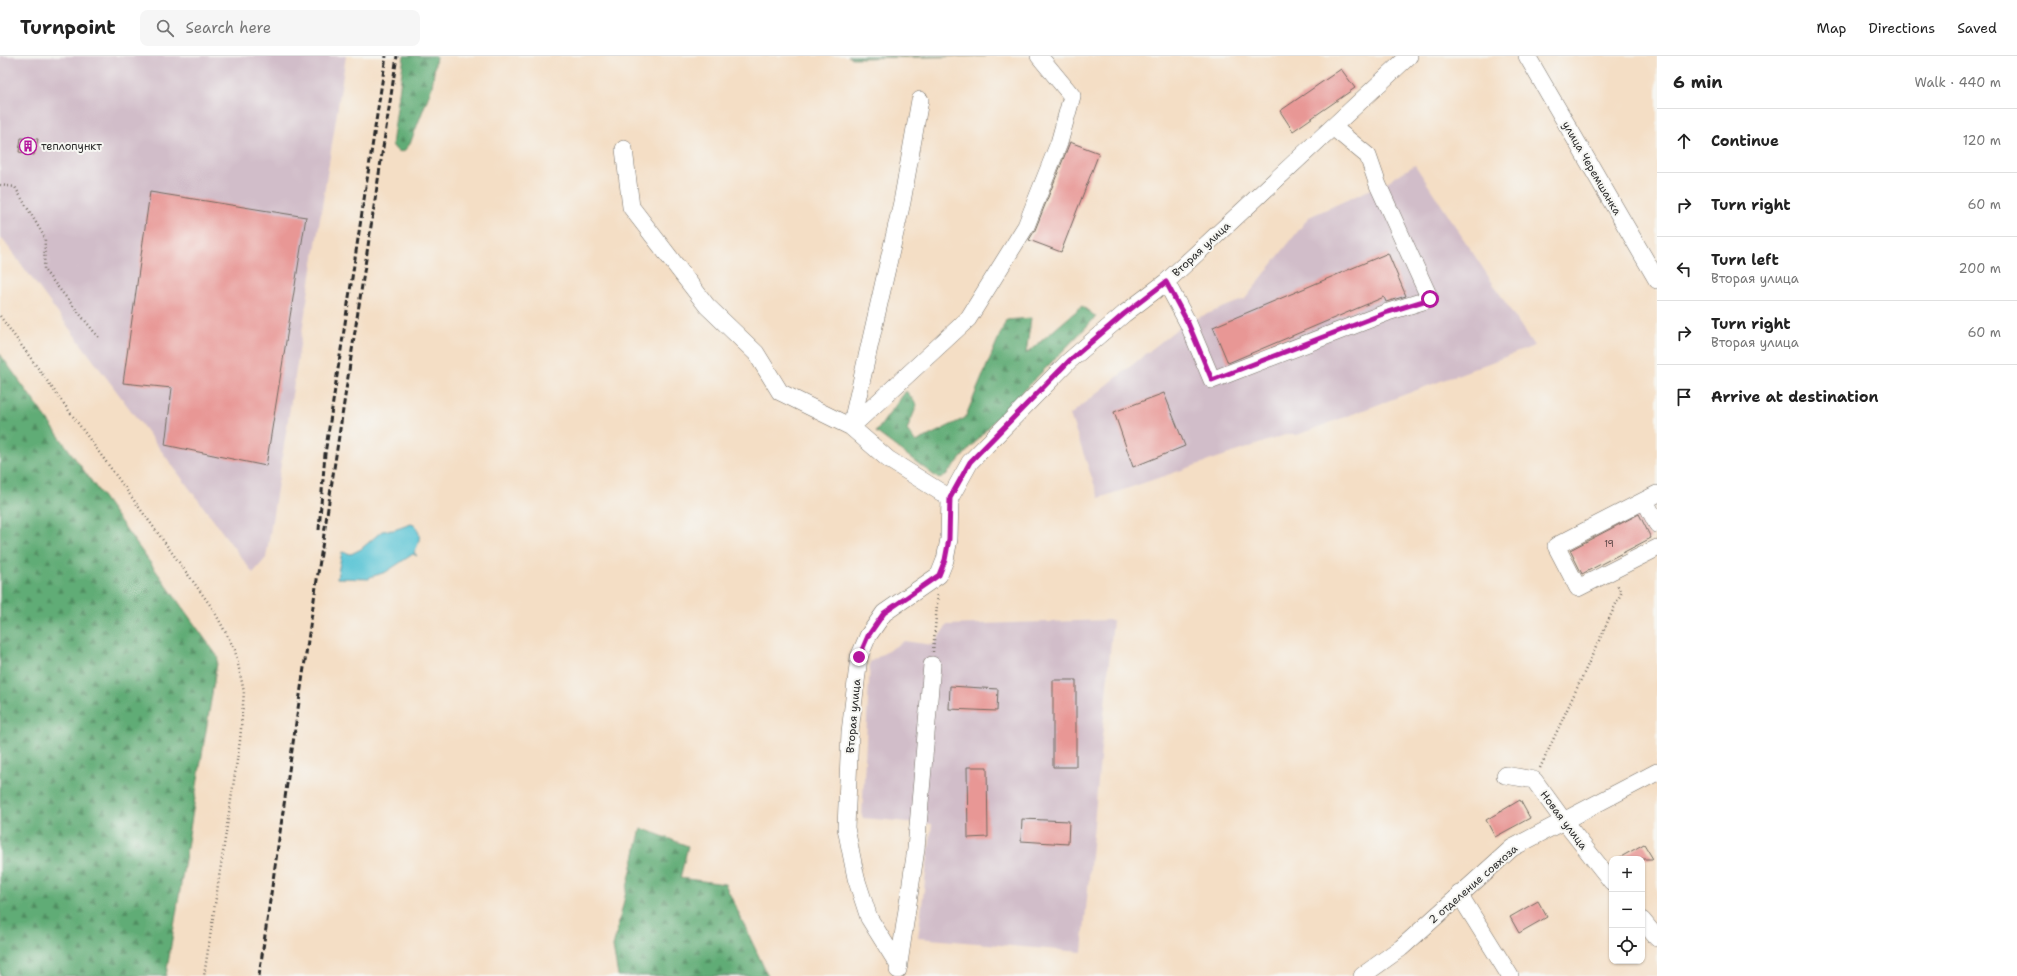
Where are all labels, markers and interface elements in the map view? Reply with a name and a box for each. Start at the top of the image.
search box [140,10,420,46]
text: Turnpoint [20,15,116,40]
icon: search [154,17,176,39]
text: Search here [186,18,271,38]
text: Map [1817,19,1847,37]
text: Directions [1869,19,1935,37]
text: Saved [1957,19,1997,37]
text: 6 min [1673,71,1723,93]
text: Walk · 440 m [1915,74,2001,91]
street label: улица Черемшанка [1559,119,1625,218]
icon: ahead [1673,130,1695,152]
text: Continue [1711,131,1779,151]
text: 120 m [1963,132,2001,149]
building icon: теплопункт [18,136,38,156]
place label: теплопункт [41,139,102,154]
icon: right [1673,194,1695,216]
text: Turn right [1711,195,1791,215]
text: 60 m [1968,196,2001,213]
street label: Вторая улица [1169,218,1234,280]
text: Turn left [1711,250,1779,270]
icon: left [1673,258,1695,280]
text: 200 m [1959,260,2001,277]
text: Вторая улица [1711,270,1799,287]
route start [1421,290,1439,308]
text: Turn right [1711,314,1791,334]
icon: right [1673,322,1695,344]
text: 60 m [1968,324,2001,341]
text: Вторая улица [1711,334,1799,351]
icon: arrive [1673,386,1695,408]
text: Arrive at destination [1711,387,1879,407]
house number: 19 [1604,538,1614,550]
route end [850,648,868,666]
street label: Вторая улица [843,678,864,754]
street label: Новая улица [1536,788,1591,853]
street label: 2 отделение совхоза [1425,841,1521,927]
map controls [1609,856,1645,964]
button: + [1609,856,1645,892]
button: − [1609,892,1645,928]
button: locate [1609,928,1645,964]

